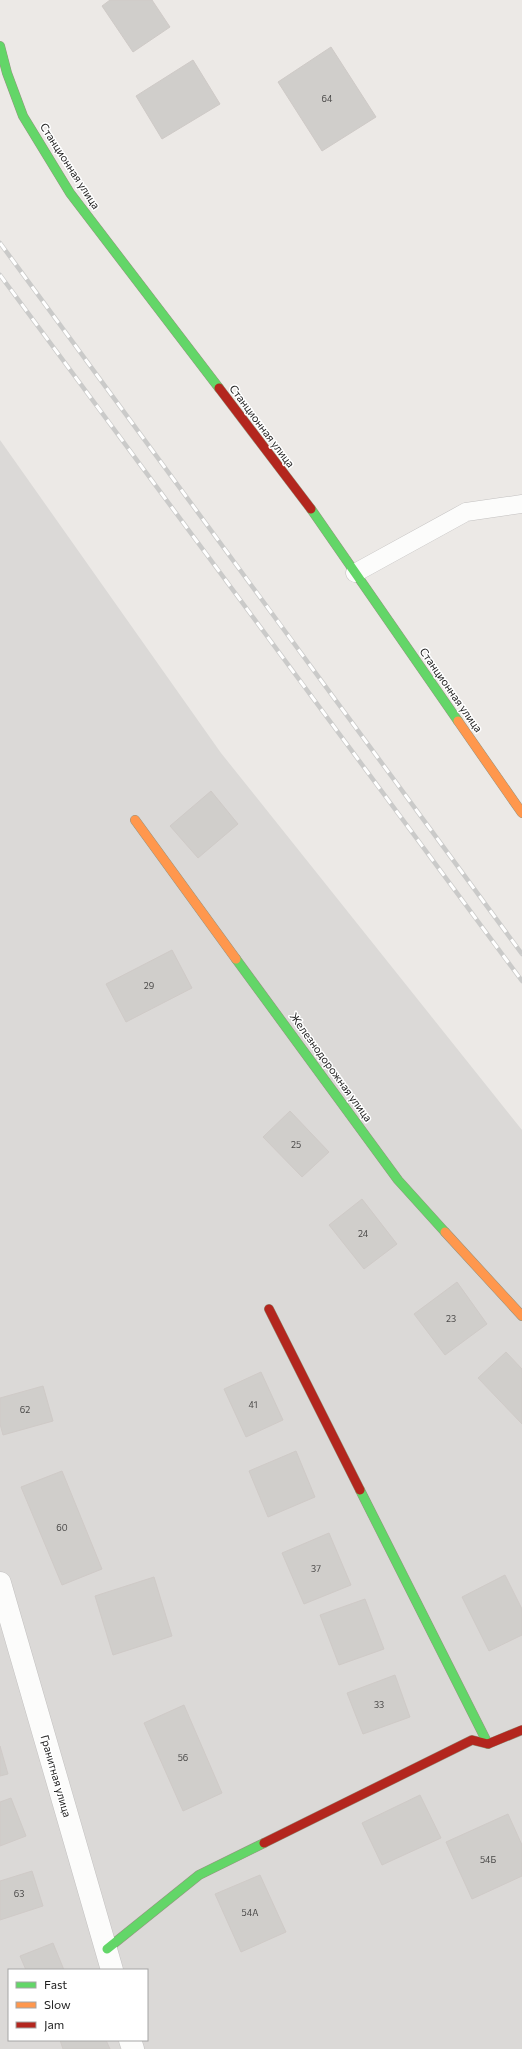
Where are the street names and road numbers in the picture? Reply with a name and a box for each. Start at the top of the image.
street label: Станционная улица [38,120,103,211]
street label: Станционная улица [227,382,298,470]
street label: Станционная улица [417,645,485,734]
street label: Железнодорожная улица [288,1010,375,1124]
street label: Гранитная улица [38,1733,74,1819]

